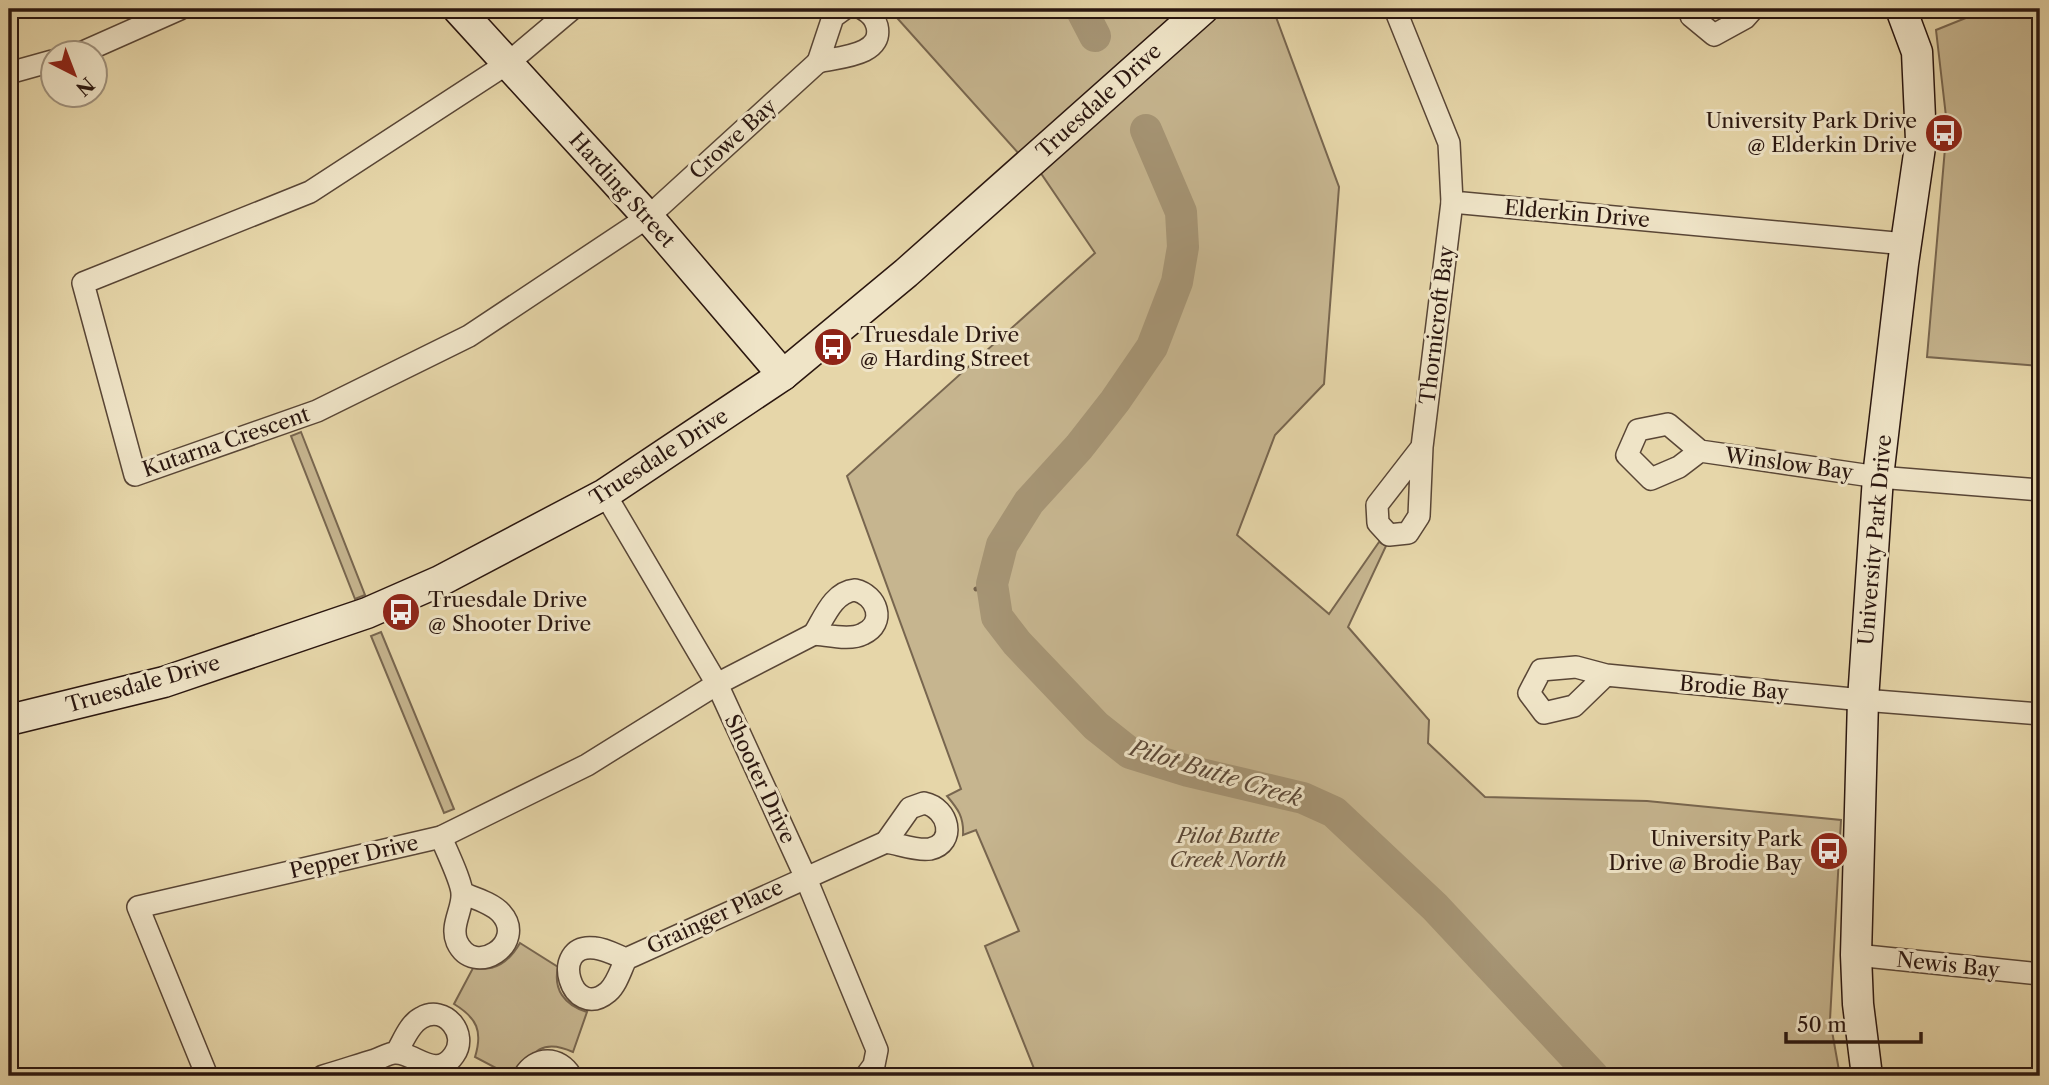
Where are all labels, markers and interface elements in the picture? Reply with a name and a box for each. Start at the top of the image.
north arrow [38,38,108,108]
street label: Truesdale Drive [1031,38,1166,163]
text: N [71,72,99,100]
street label: Crowe Bay [684,93,781,184]
place label: University Park Drive @ Elderkin Drive [1706,108,1917,157]
bus stop icon: University Park Drive @ Elderkin Drive [1923,112,1965,154]
street label: Harding Street [564,127,681,253]
street label: Elderkin Drive [1503,195,1651,232]
street label: Thornicroft Bay [1414,244,1459,406]
place label: Truesdale Drive @ Harding Street [860,322,1030,371]
bus stop icon: Truesdale Drive @ Harding Street [812,326,854,368]
street label: Kutarna Crescent [139,401,313,482]
street label: Truesdale Drive [585,403,732,510]
street label: University Park Drive [1853,434,1896,646]
street label: Winslow Bay [1722,442,1855,485]
place label: Truesdale Drive @ Shooter Drive [428,587,591,636]
bus stop icon: Truesdale Drive @ Shooter Drive [380,591,422,633]
street label: Truesdale Drive [63,650,223,717]
street label: Brodie Bay [1678,670,1790,705]
street label: Shooter Drive [720,710,801,847]
water label: Pilot Butte Creek [1125,733,1305,812]
park label: Pilot Butte Creek North [1169,823,1287,872]
place label: University Park Drive @ Brodie Bay [1608,826,1803,875]
street label: Pepper Drive [287,830,421,883]
bus stop icon: University Park Drive @ Brodie Bay [1808,830,1850,872]
street label: Grainger Place [643,874,787,959]
street label: Newis Bay [1895,947,2001,982]
scale bar [1786,1001,1921,1045]
text: 50 m [1797,1012,1847,1037]

